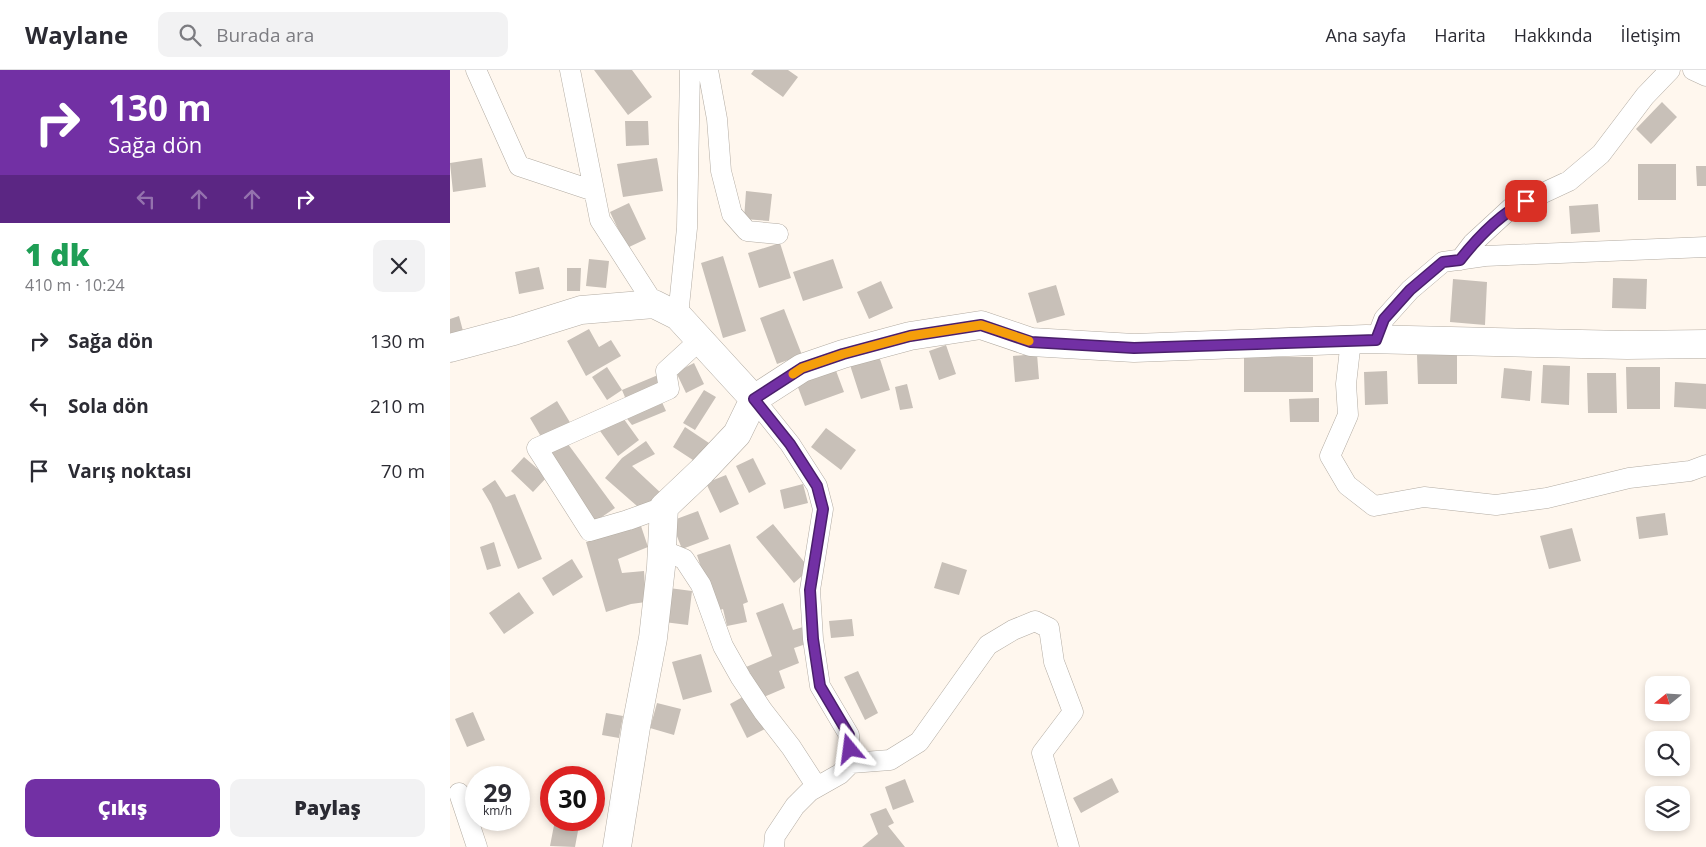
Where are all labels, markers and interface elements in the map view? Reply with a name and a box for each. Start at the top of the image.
search box [158,12,508,57]
text: Waylane [25,18,128,51]
icon: search [176,21,204,49]
text: Burada ara [216,22,314,48]
text: Ana sayfa [1325,23,1406,47]
text: Harita [1434,23,1486,47]
text: Hakkında [1514,23,1593,47]
text: İletişim [1621,23,1681,47]
text: 130 m [108,84,212,131]
icon: right [25,90,90,155]
text: Sağa dön [108,129,202,159]
pin [1505,180,1547,222]
icon: left [132,185,160,213]
icon: ahead [185,185,213,213]
icon: ahead [238,185,266,213]
icon: right [291,185,319,213]
icon: arrive [1512,187,1540,215]
text: 1 dk [25,234,89,275]
button: close [373,240,425,292]
text: 410 m · 10:24 [25,274,125,296]
icon: right [25,327,53,355]
text: Sağa dön [68,328,153,354]
text: 130 m [370,328,425,354]
icon: left [25,392,53,420]
text: Sola dön [68,393,149,419]
text: 210 m [370,393,425,419]
icon: arrive [25,457,53,485]
text: Varış noktası [68,458,192,484]
text: 70 m [381,458,425,484]
north arrow [1645,676,1690,721]
map controls [1645,676,1690,831]
position arrow [823,722,875,774]
button: search [1645,731,1690,776]
speed limit sign: 30 [540,766,605,831]
text: 29 [483,775,512,809]
button: Çıkış [25,779,220,837]
button: Paylaş [230,779,425,837]
button: layers [1645,786,1690,831]
text: km/h [483,802,512,819]

